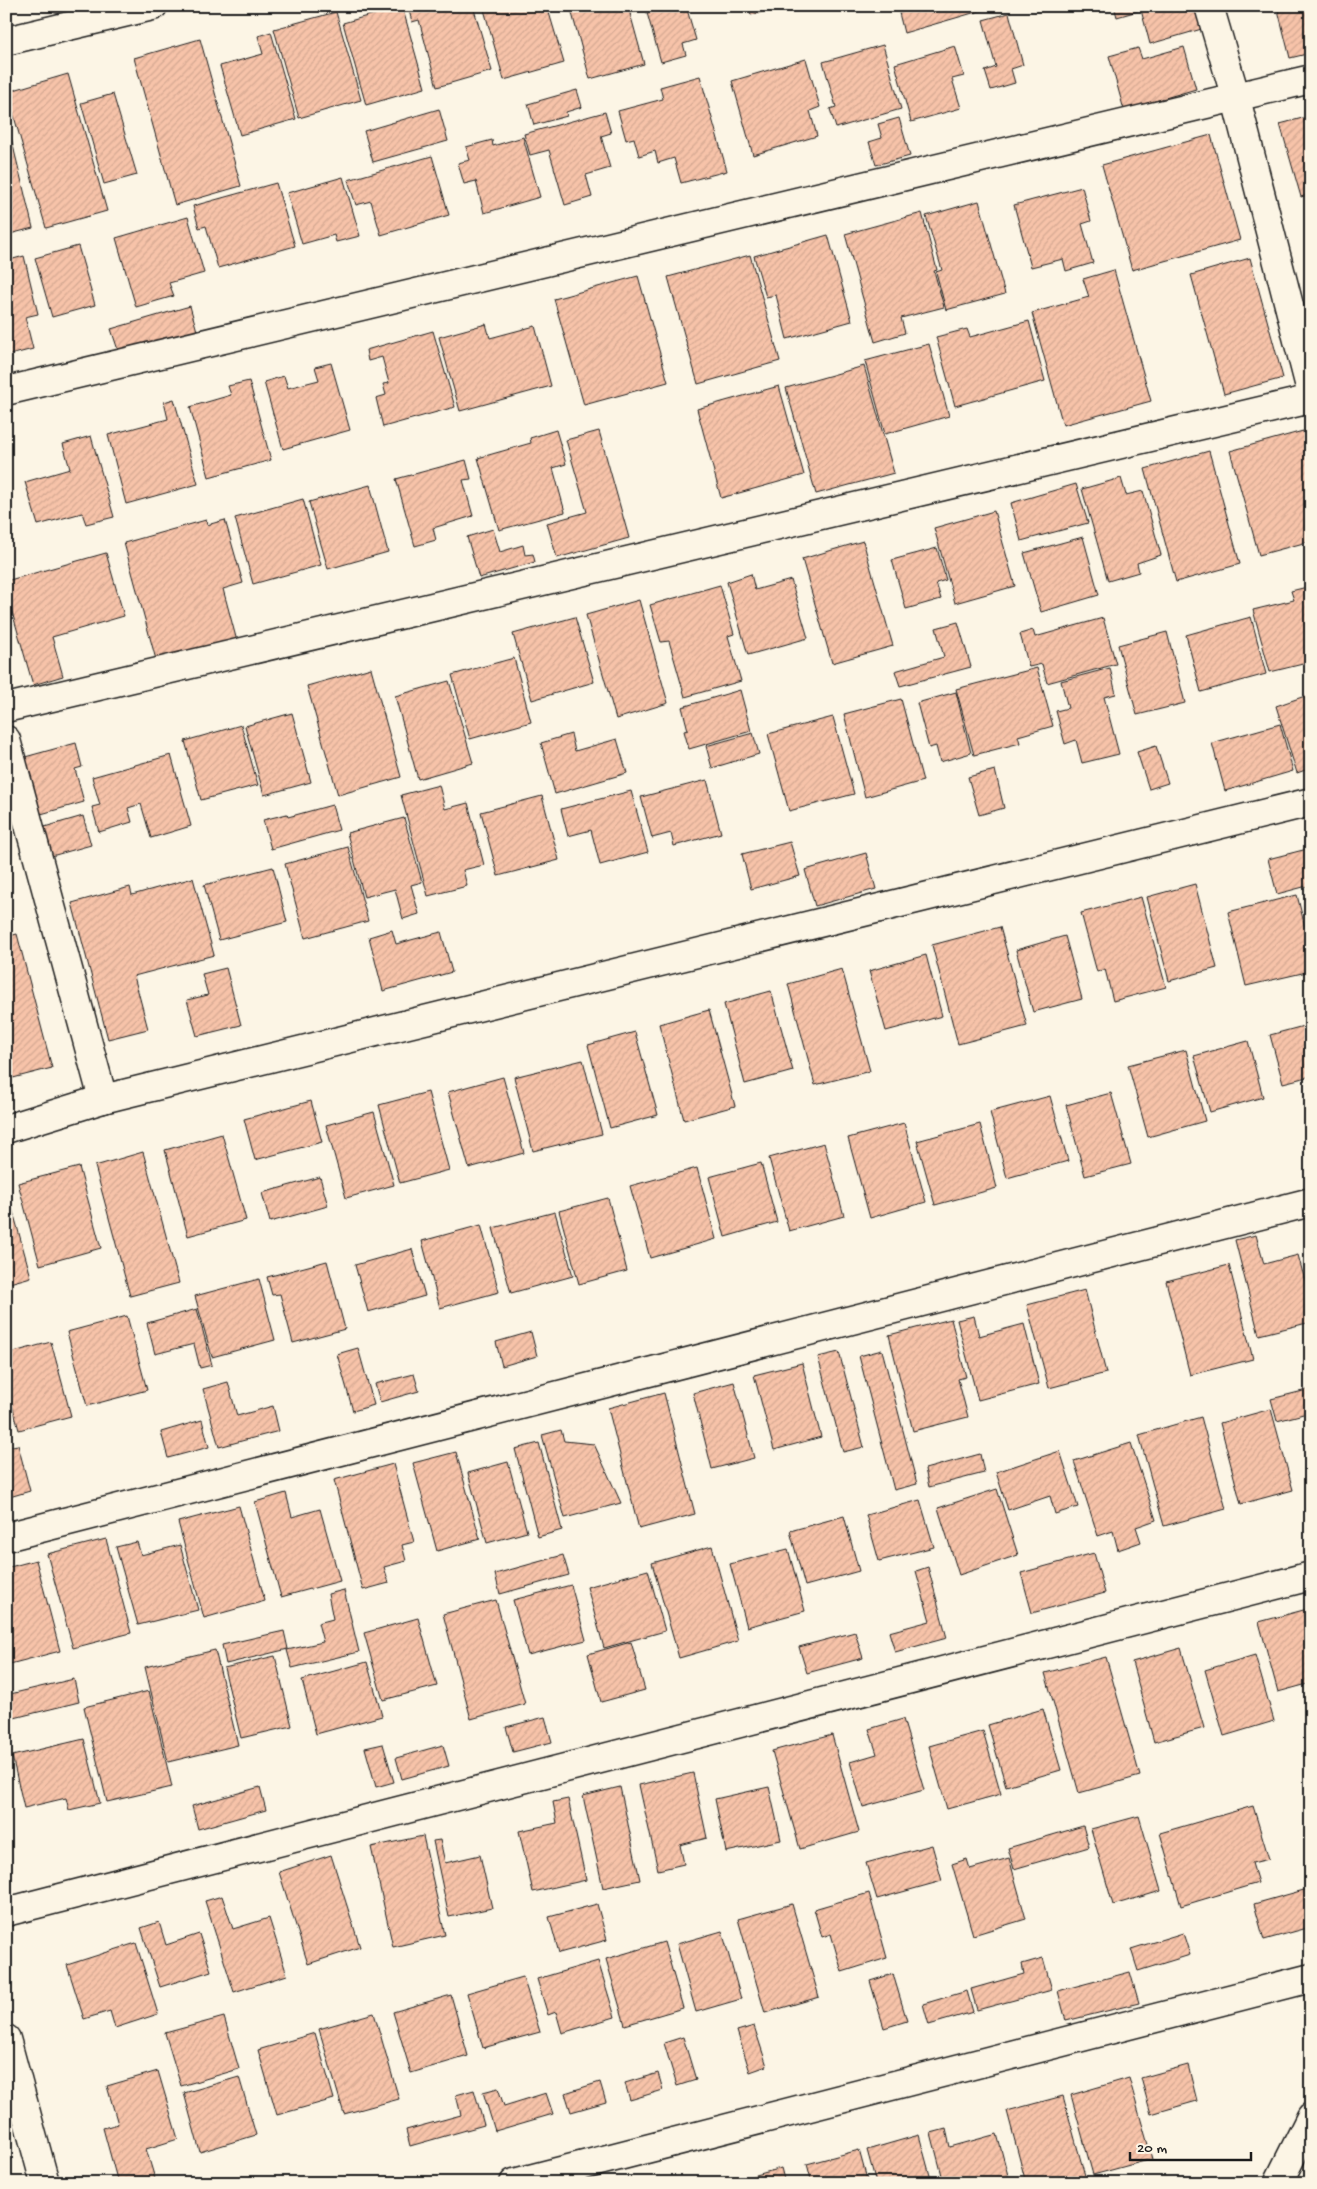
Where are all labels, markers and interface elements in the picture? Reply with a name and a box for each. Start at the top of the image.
scale bar [1130,2129,1251,2161]
text: 20 m [1137,2140,1167,2158]

